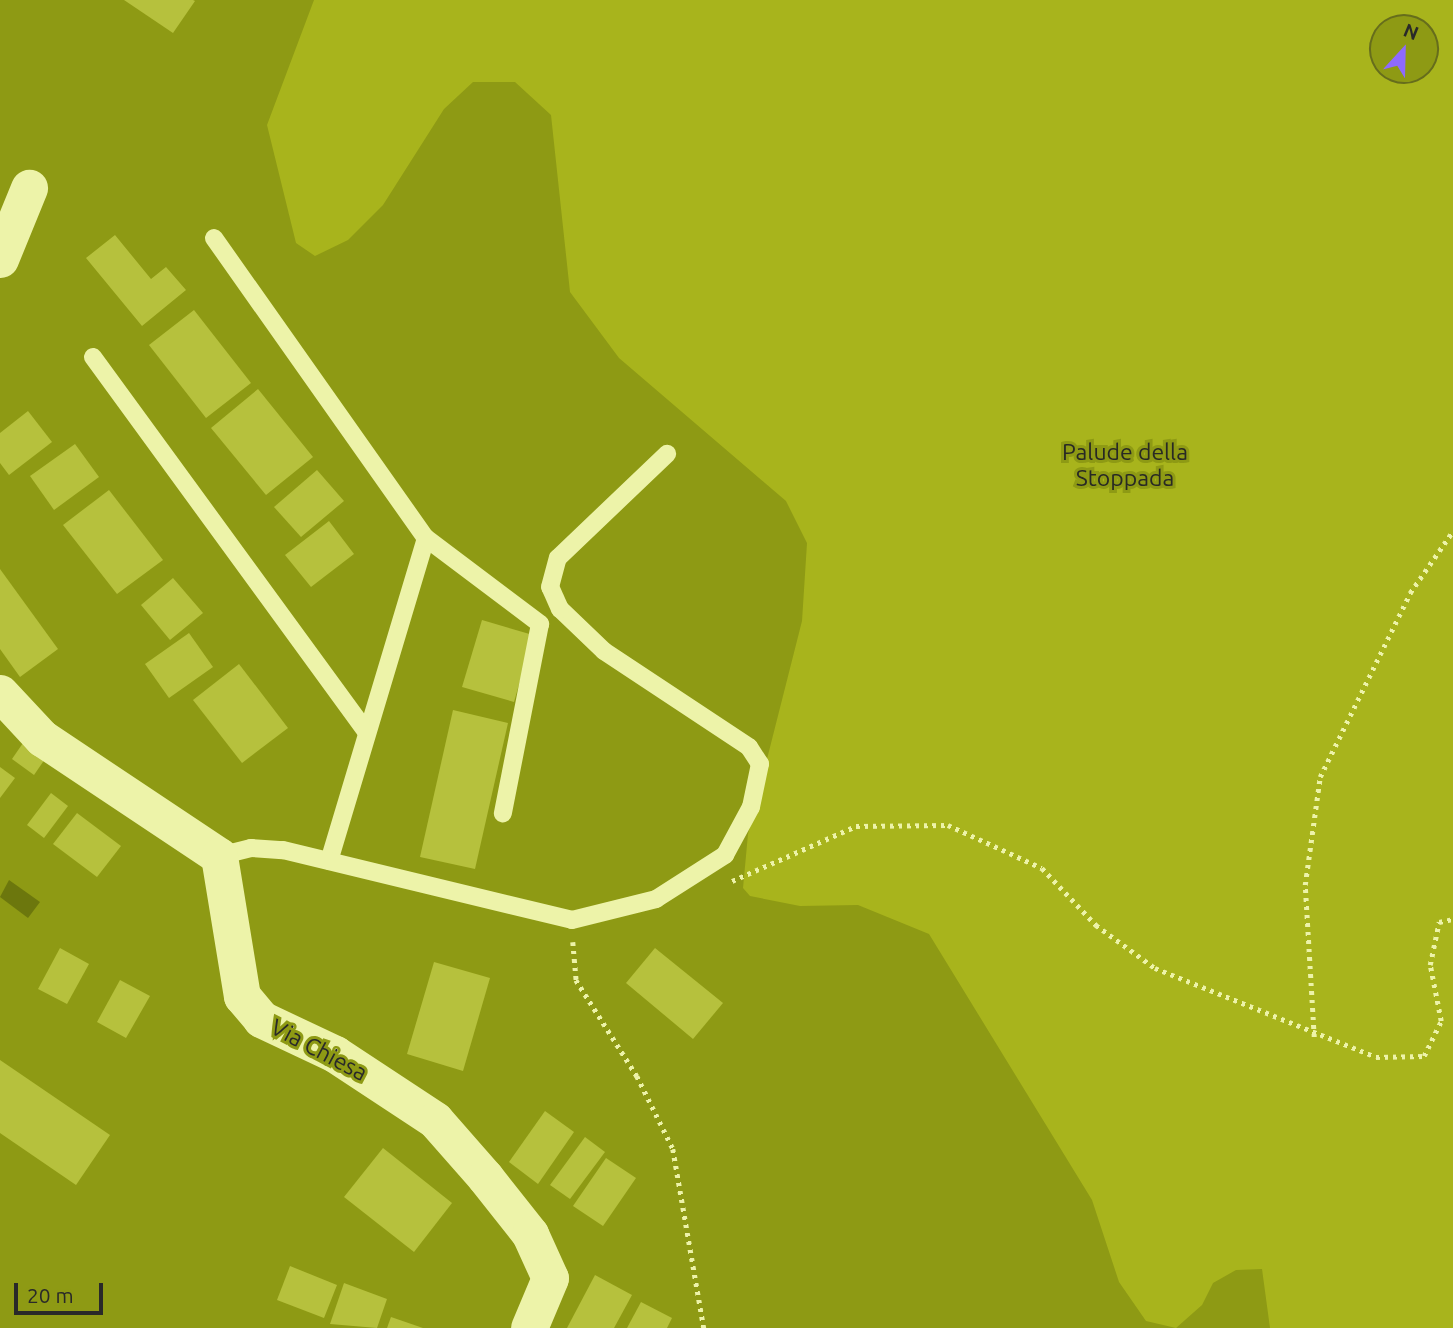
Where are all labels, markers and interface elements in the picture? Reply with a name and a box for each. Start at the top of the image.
north arrow [1369,14,1439,84]
text: N [1400,19,1422,44]
park label: Palude della Stoppada [1062,438,1188,492]
street label: Via Chiesa [266,1013,372,1087]
scale bar [18,1268,107,1312]
text: 20 m [27,1283,74,1307]

